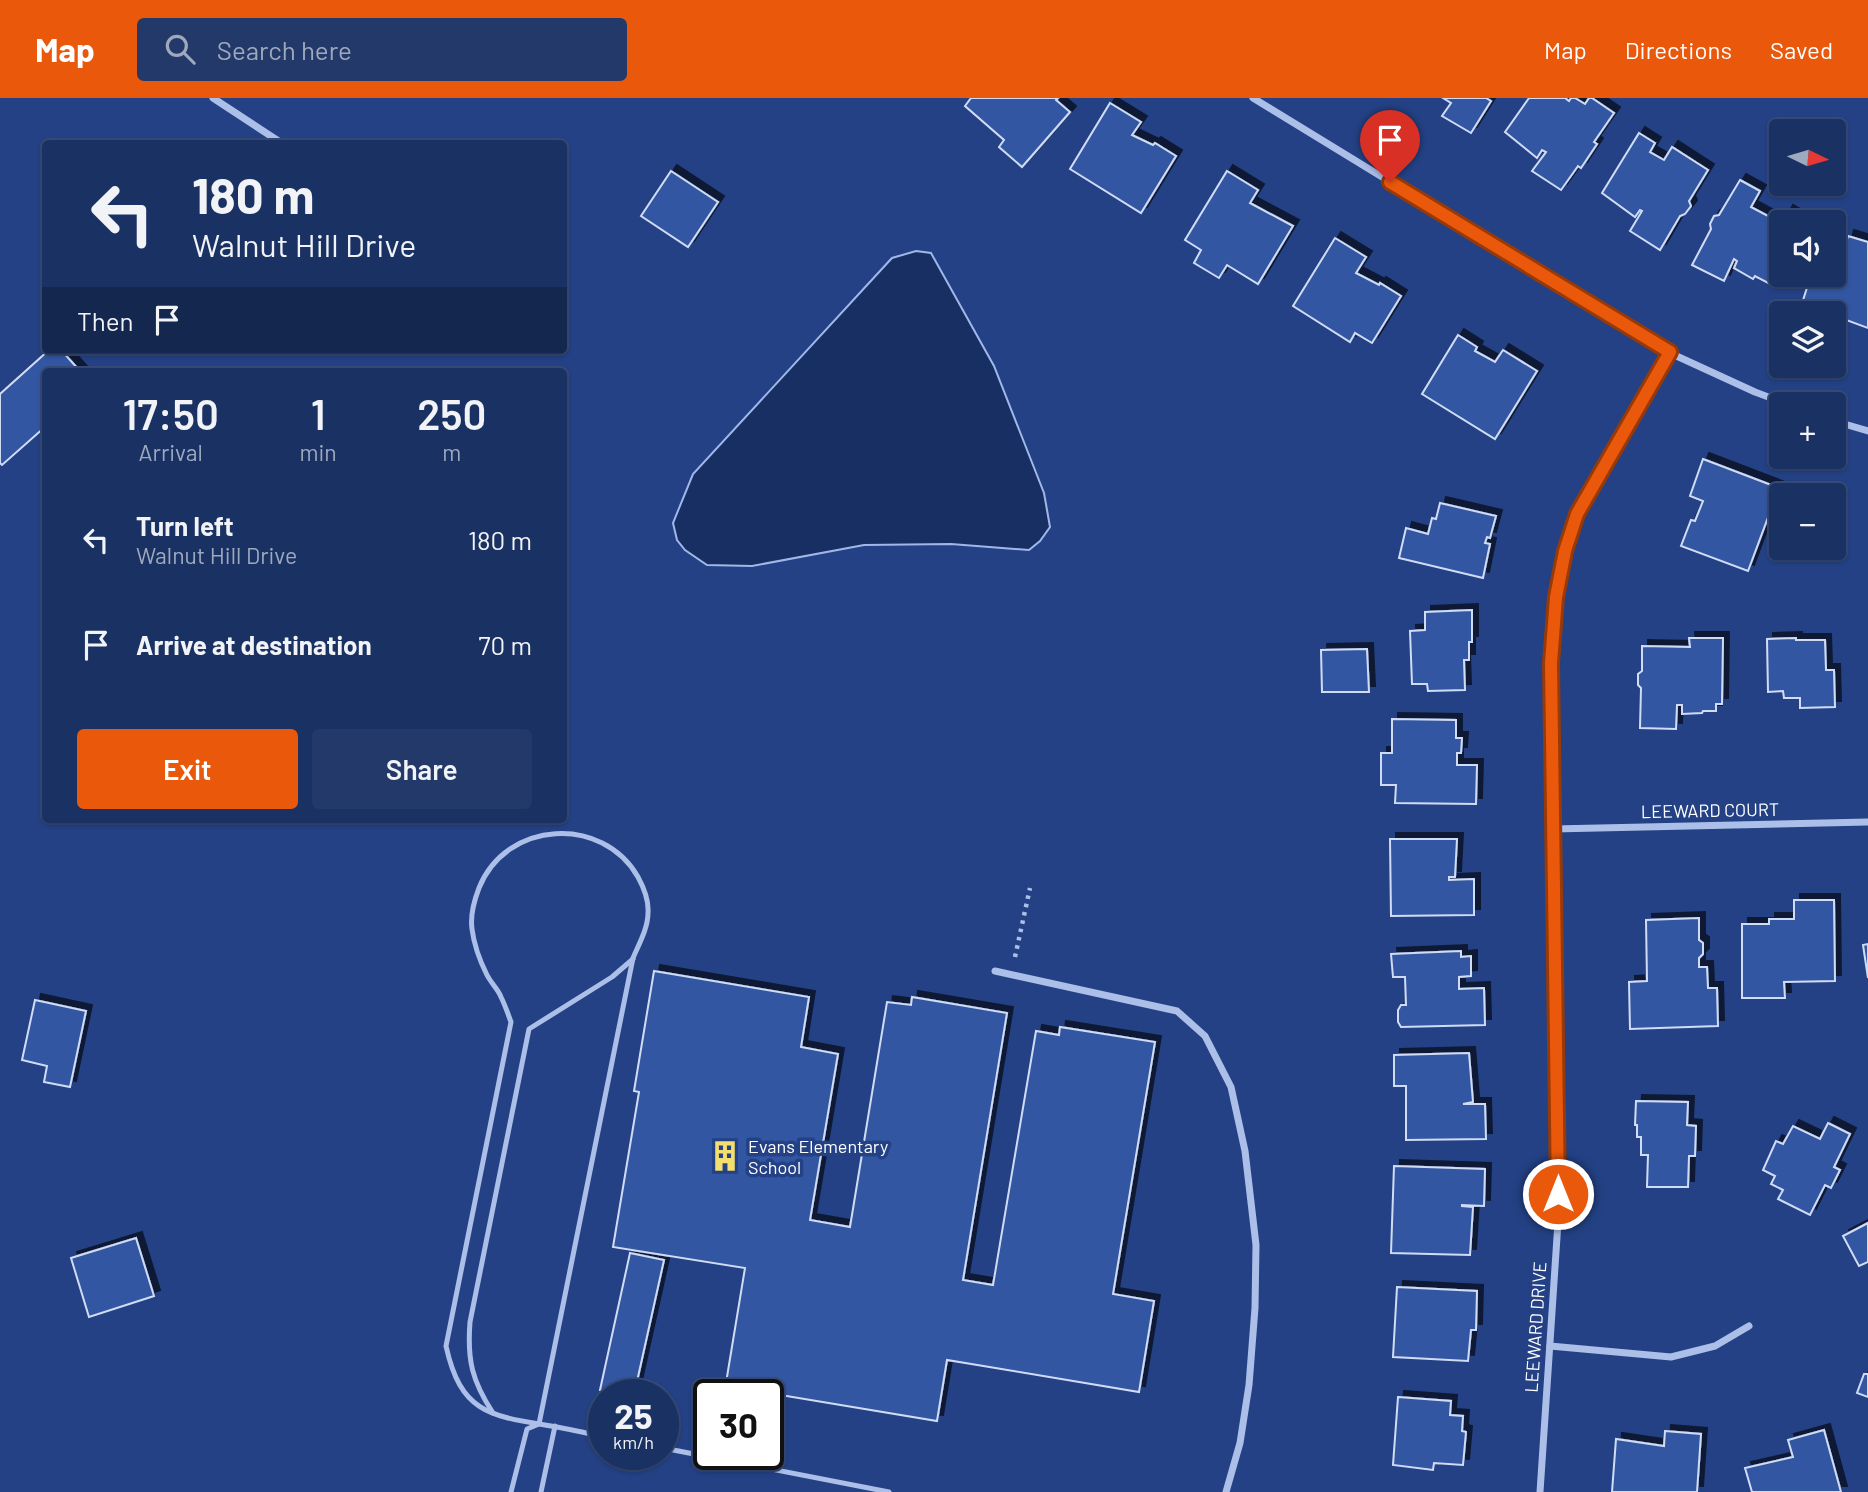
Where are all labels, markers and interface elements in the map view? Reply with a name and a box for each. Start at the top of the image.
search box [137,18,627,81]
text: Map [35,29,95,69]
icon: search [161,30,199,68]
text: Search here [217,34,352,65]
text: Map [1544,35,1587,64]
text: Directions [1625,35,1732,64]
text: Saved [1770,35,1833,64]
pin [1360,110,1420,182]
north arrow [1769,119,1846,196]
map controls [1769,119,1846,560]
icon: arrive [1371,121,1409,159]
text: 180 m [192,165,315,224]
icon: left [77,168,168,259]
button: sound [1769,210,1846,287]
text: Walnut Hill Drive [192,225,416,263]
icon: arrive [148,301,186,339]
button: layers [1769,301,1846,378]
text: Then [77,305,134,336]
text: 17:50 [123,388,219,438]
text: 1 [311,388,325,438]
text: 250 [417,388,486,438]
button: + [1769,392,1846,469]
text: Arrival [139,438,203,466]
text: min [299,438,337,466]
text: m [442,438,461,466]
button: − [1769,483,1846,560]
text: Turn left [136,510,234,541]
icon: left [77,521,115,559]
text: 180 m [468,524,532,555]
text: Walnut Hill Drive [136,541,297,569]
icon: arrive [77,626,115,664]
text: Arrive at destination [136,629,372,660]
text: 70 m [478,629,532,660]
button: Exit [77,729,298,809]
button: Share [312,729,532,809]
street label: LEEWARD COURT [1641,798,1779,822]
place label: Evans Elementary School [748,1135,888,1178]
building icon: Evans Elementary School [708,1139,742,1173]
position arrow [1521,1157,1595,1231]
street label: LEEWARD DRIVE [1519,1261,1551,1393]
speed limit sign: 30 [693,1379,784,1470]
text: 25 [614,1394,653,1436]
text: km/h [613,1431,654,1453]

